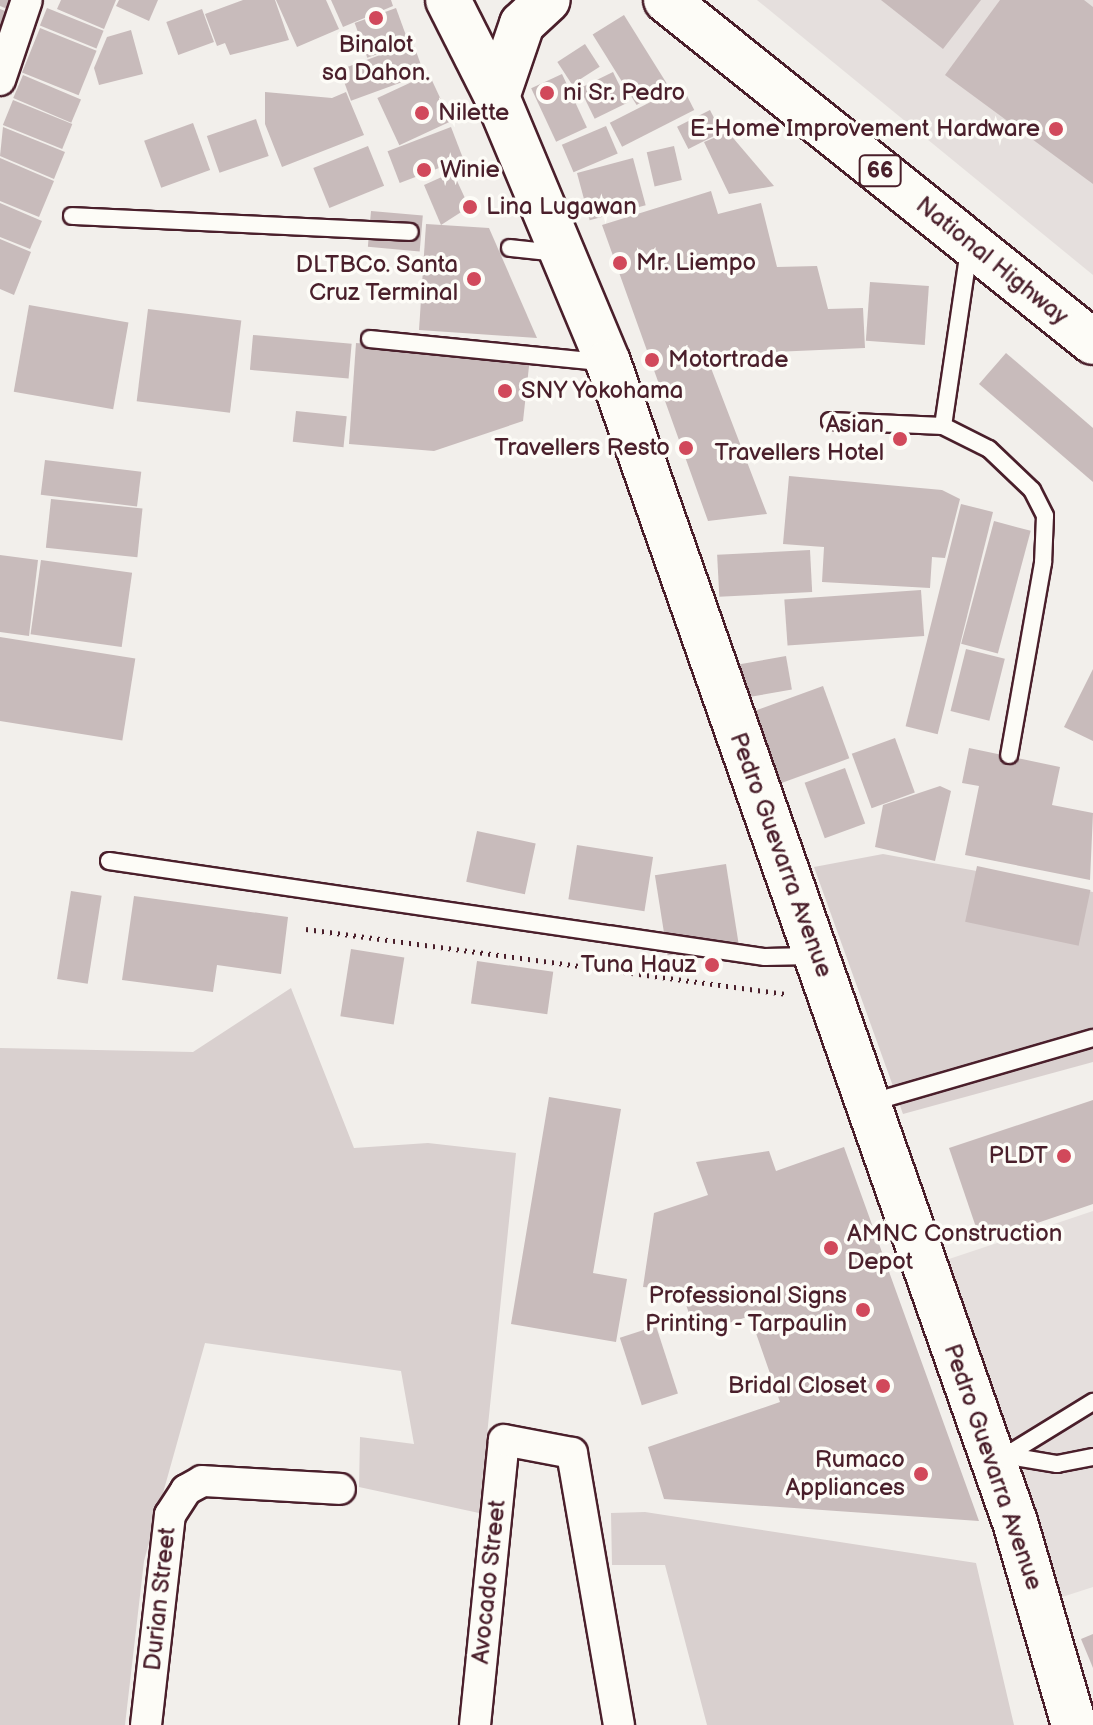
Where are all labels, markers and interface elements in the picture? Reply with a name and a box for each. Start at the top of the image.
marker: Binalot sa Dahon. [367,9,385,27]
place label: Binalot sa Dahon. [322,31,430,87]
place label: ni Sr. Pedro [563,79,686,107]
marker: ni Sr. Pedro [538,84,556,102]
place label: Nilette [438,99,509,127]
marker: Nilette [413,104,431,122]
place label: E-Home Improvement Hardware [690,115,1040,143]
marker: E-Home Improvement Hardware [1047,120,1065,138]
road number: 66 [858,153,902,189]
place label: Winie [440,156,500,184]
marker: Winie [415,161,433,179]
street label: National Highway [910,191,1074,331]
place label: Lina Lugawan [486,193,637,221]
marker: Lina Lugawan [461,198,479,216]
place label: Mr. Liempo [636,249,756,277]
place label: DLTBCo. Santa Cruz Terminal [295,251,458,307]
marker: Mr. Liempo [611,254,629,272]
marker: DLTBCo. Santa Cruz Terminal [465,270,483,288]
place label: Motortrade [668,346,788,374]
marker: Motortrade [643,351,661,369]
place label: SNY Yokohama [521,377,685,405]
marker: SNY Yokohama [496,382,514,400]
place label: Asian Travellers Hotel [715,411,884,467]
marker: Asian Travellers Hotel [891,430,909,448]
place label: Travellers Resto [494,434,670,462]
marker: Travellers Resto [677,439,695,457]
street label: Pedro Guevarra Avenue [723,729,839,981]
place label: Tuna Hauz [580,951,696,979]
marker: Tuna Hauz [703,956,721,974]
place label: PLDT [988,1142,1048,1170]
marker: PLDT [1055,1147,1073,1165]
place label: AMNC Construction Depot [847,1220,1062,1276]
marker: AMNC Construction Depot [822,1239,840,1257]
place label: Professional Signs Printing - Tarpaulin [642,1282,847,1338]
marker: Professional Signs Printing - Tarpaulin [854,1301,872,1319]
street label: Pedro Guevarra Avenue [937,1340,1049,1594]
place label: Bridal Closet [728,1372,867,1400]
marker: Bridal Closet [874,1377,892,1395]
place label: Rumaco Appliances [786,1446,905,1502]
marker: Rumaco Appliances [912,1465,930,1483]
street label: Avocado Street [466,1498,512,1666]
street label: Durian Street [138,1526,182,1672]

